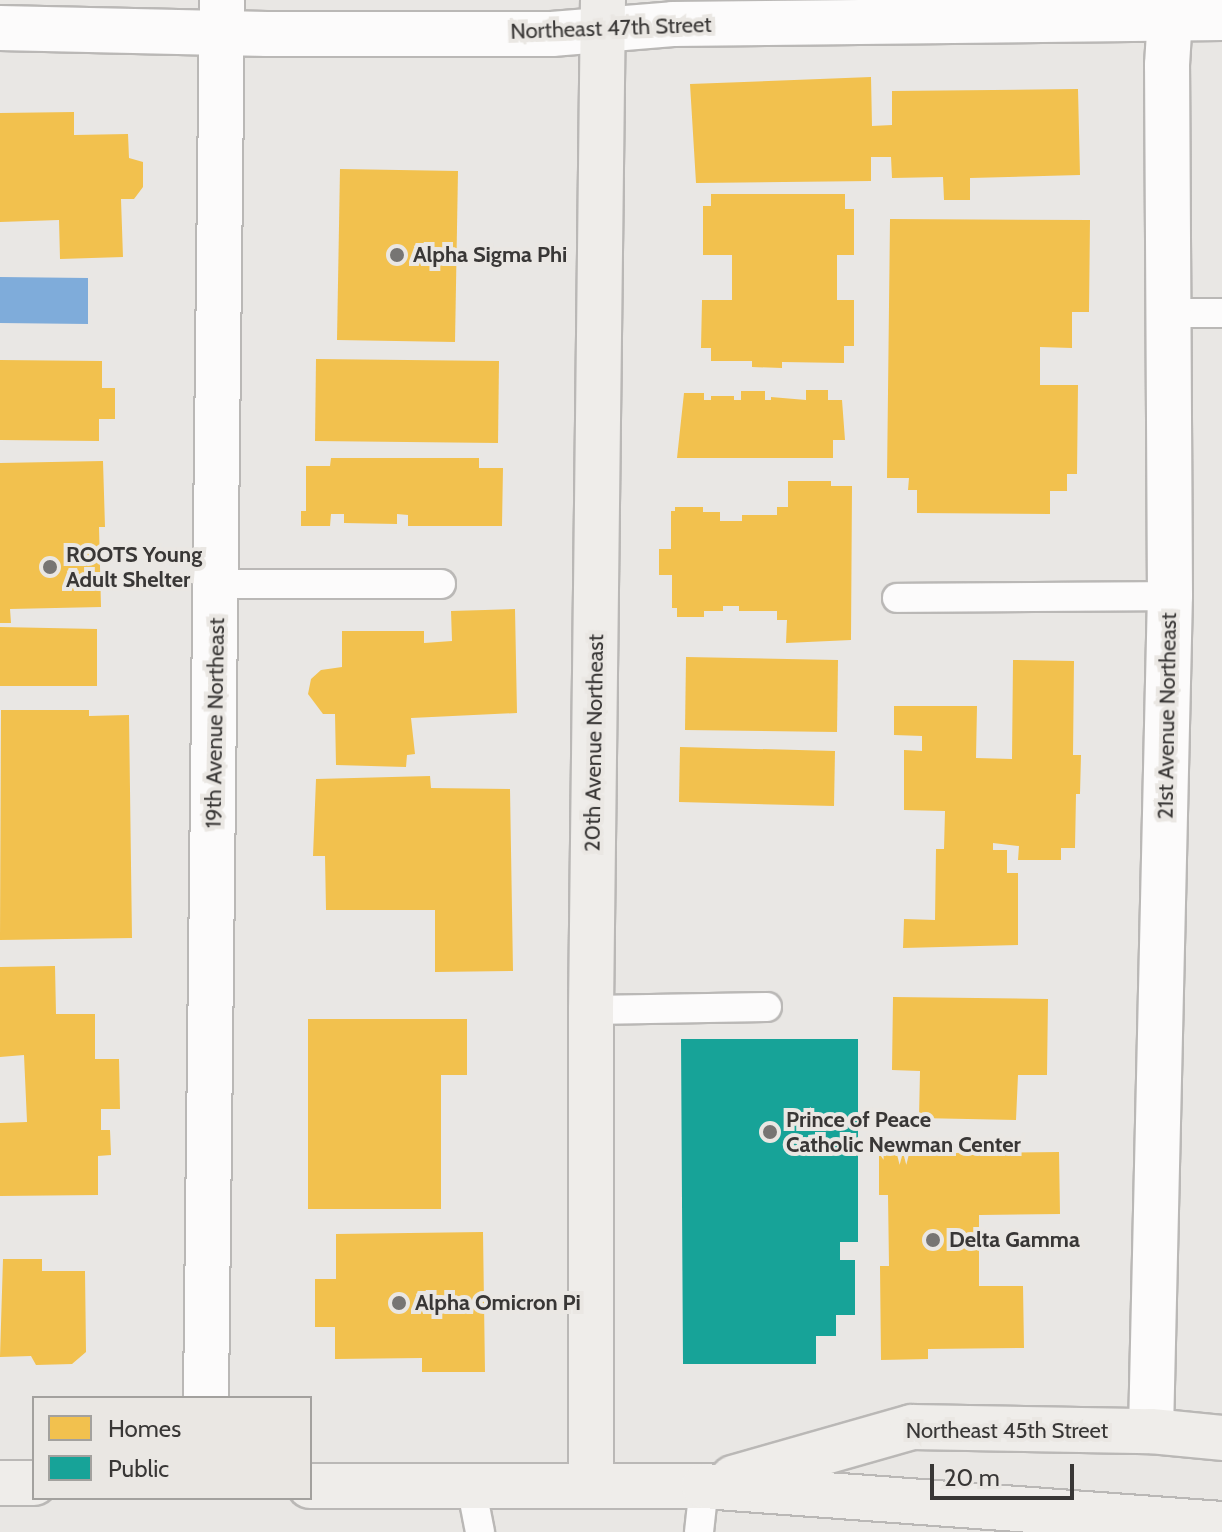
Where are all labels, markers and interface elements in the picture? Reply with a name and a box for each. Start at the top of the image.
street label: Northeast 47th Street [510,11,712,45]
place label: Alpha Sigma Phi [413,242,567,268]
marker: Alpha Sigma Phi [388,246,406,264]
place label: ROOTS Young Adult Shelter [66,541,202,592]
marker: ROOTS Young Adult Shelter [41,558,59,576]
street label: 21st Avenue Northeast [1152,612,1182,820]
street label: 19th Avenue Northeast [200,617,230,829]
street label: 20th Avenue Northeast [579,634,609,852]
place label: Prince of Peace Catholic Newman Center [786,1106,1021,1158]
marker: Prince of Peace Catholic Newman Center [761,1123,779,1141]
place label: Delta Gamma [949,1227,1080,1253]
marker: Delta Gamma [924,1231,942,1249]
place label: Alpha Omicron Pi [415,1290,581,1316]
marker: Alpha Omicron Pi [390,1294,408,1312]
legend [32,1396,312,1500]
text: Homes [108,1414,181,1443]
street label: Northeast 45th Street [906,1418,1108,1444]
scale bar [934,1448,1078,1498]
text: Public [108,1454,169,1483]
text: 20 m [944,1463,1000,1492]

